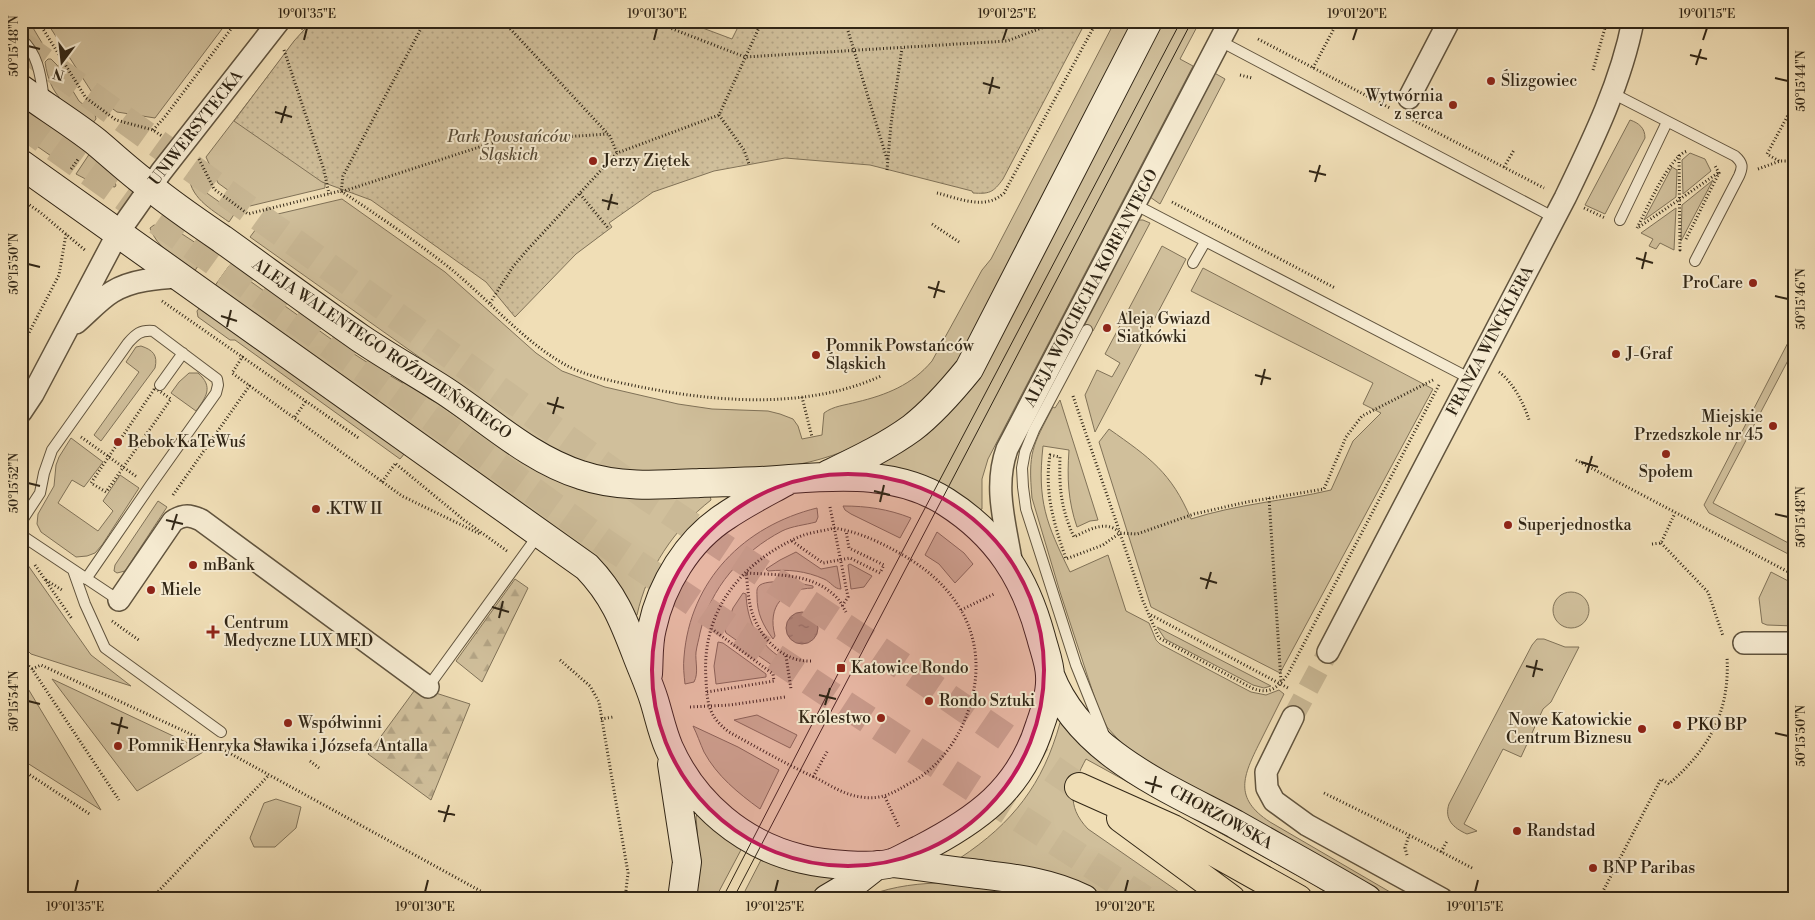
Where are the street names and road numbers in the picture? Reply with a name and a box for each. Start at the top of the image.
street label: UNIWERSYTECKA [145,66,248,190]
street label: ALEJA WOJCIECHA KORFANTEGO [1019,166,1162,411]
street label: ALEJA WALENTEGO ROŹDZIEŃSKIEGO [248,252,517,444]
street label: FRANZA WINCKLERA [1442,262,1539,419]
street label: CHORZOWSKA [1166,780,1277,854]

